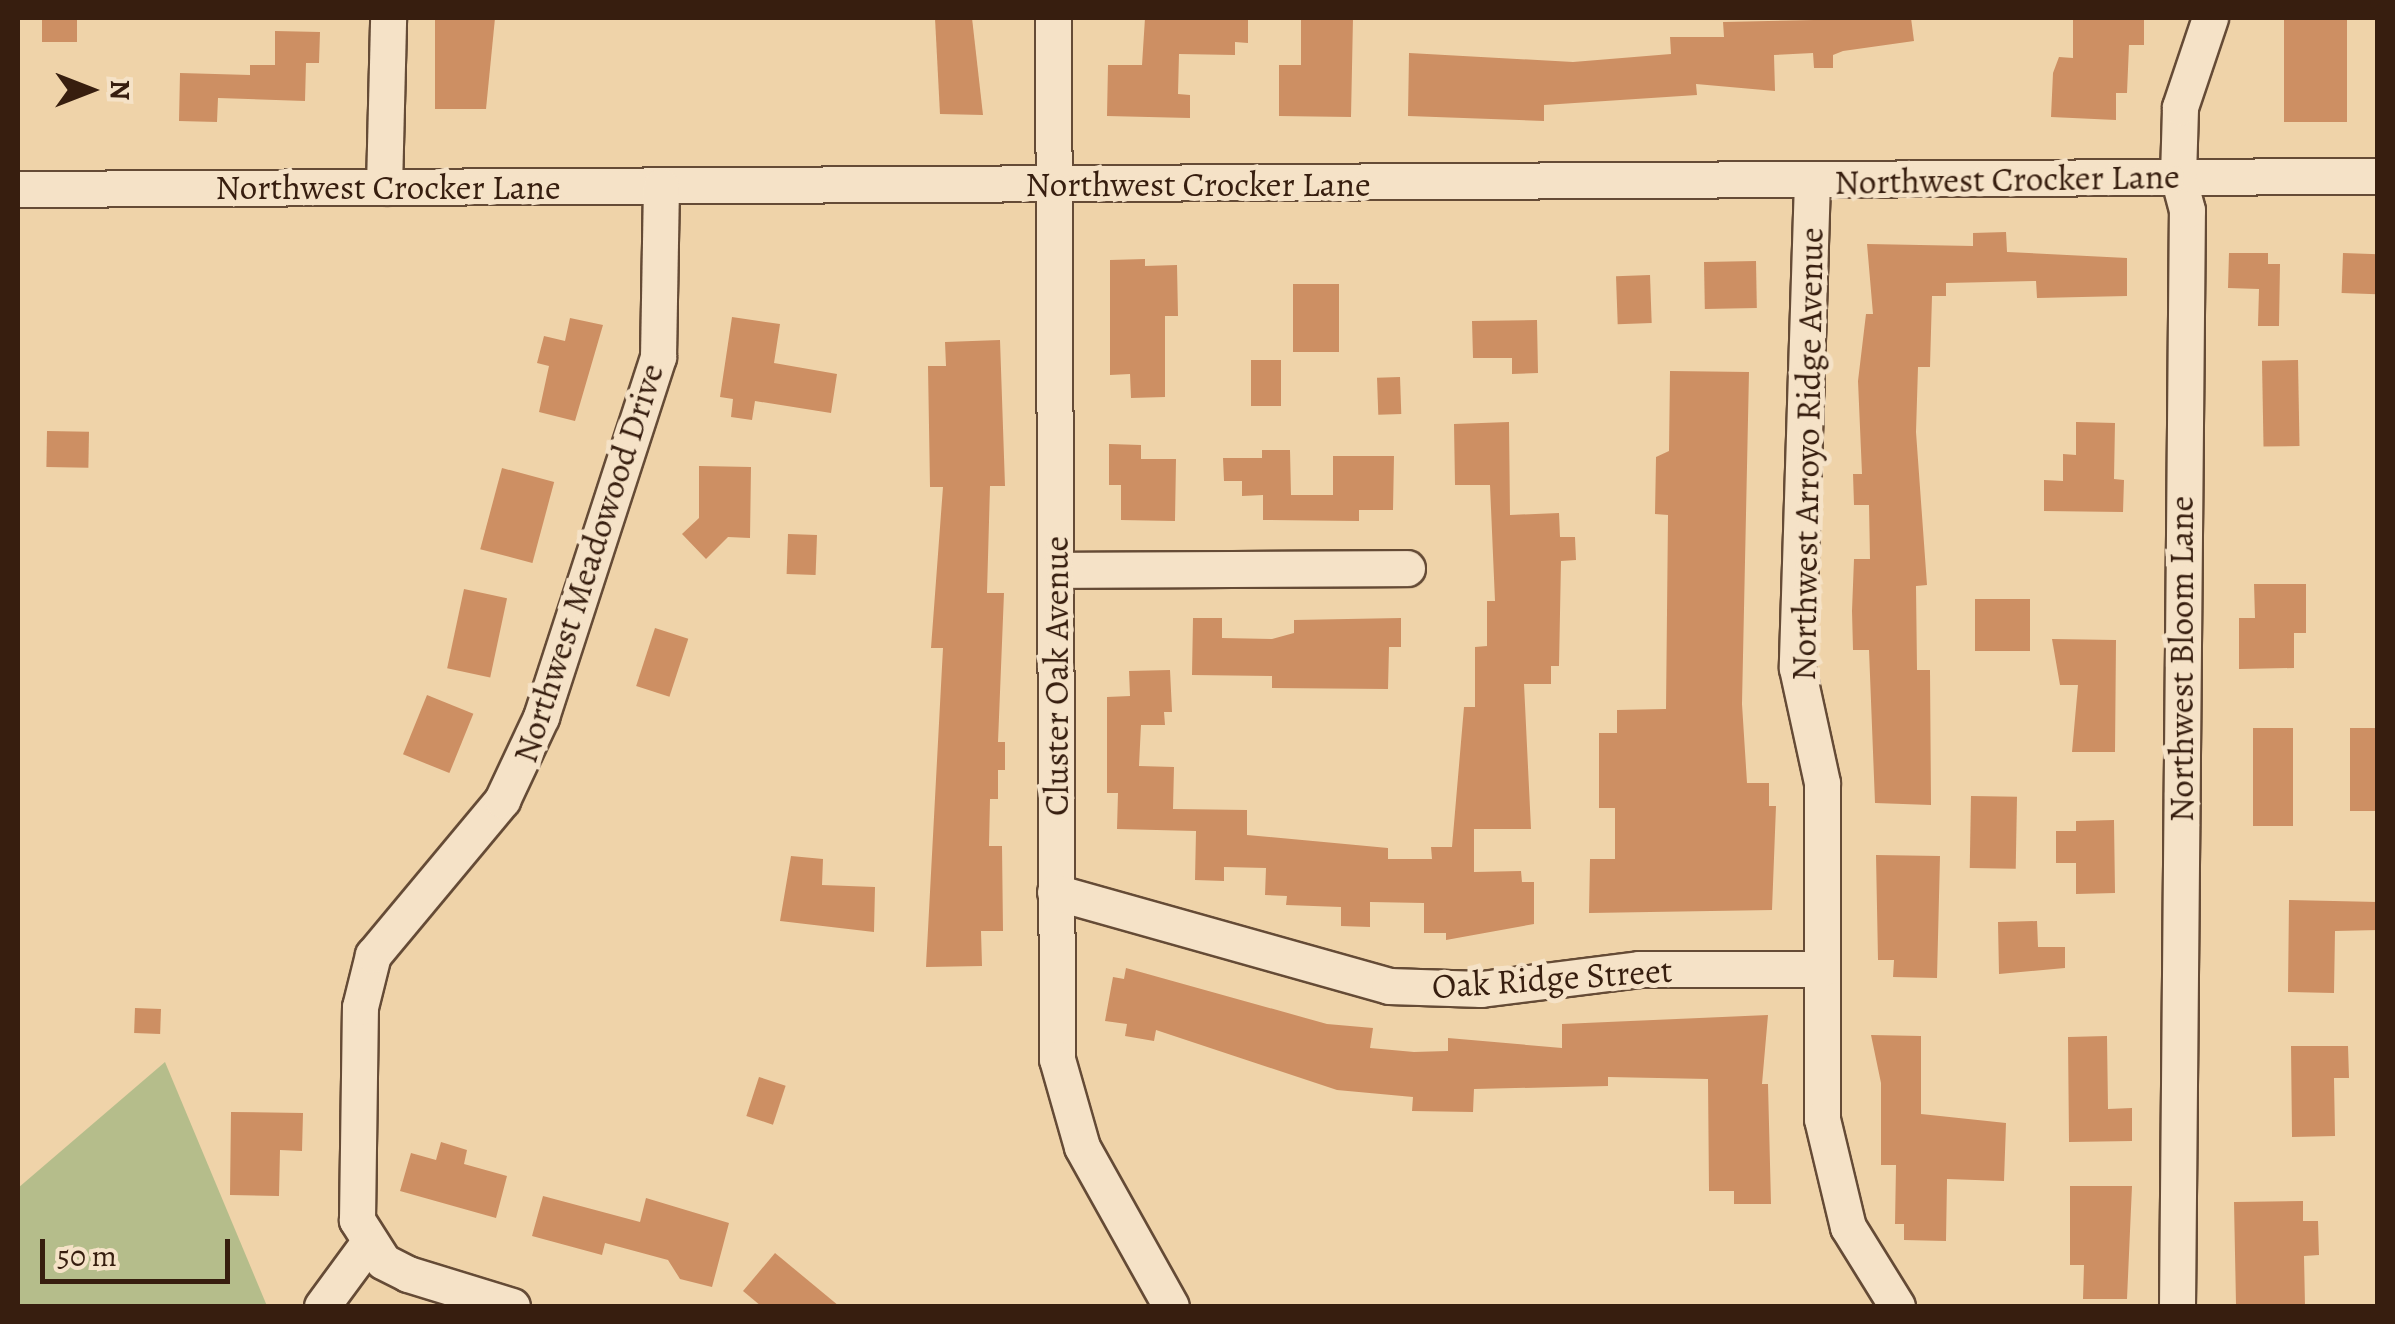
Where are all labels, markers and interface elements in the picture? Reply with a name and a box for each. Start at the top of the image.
north arrow [40,40,140,140]
text: N [101,80,139,100]
street label: Northwest Crocker Lane [1834,155,2180,203]
street label: Northwest Crocker Lane [1025,163,1371,205]
street label: Northwest Crocker Lane [215,166,561,208]
street label: Northwest Arroyo Ridge Avenue [1782,227,1832,681]
street label: Northwest Meadowood Drive [504,358,672,768]
street label: Northwest Bloom Lane [2160,496,2202,822]
street label: Cluster Oak Avenue [1035,536,1077,816]
street label: Oak Ridge Street [1430,949,1674,1007]
scale bar [45,1219,235,1281]
text: 50 m [57,1236,117,1276]

